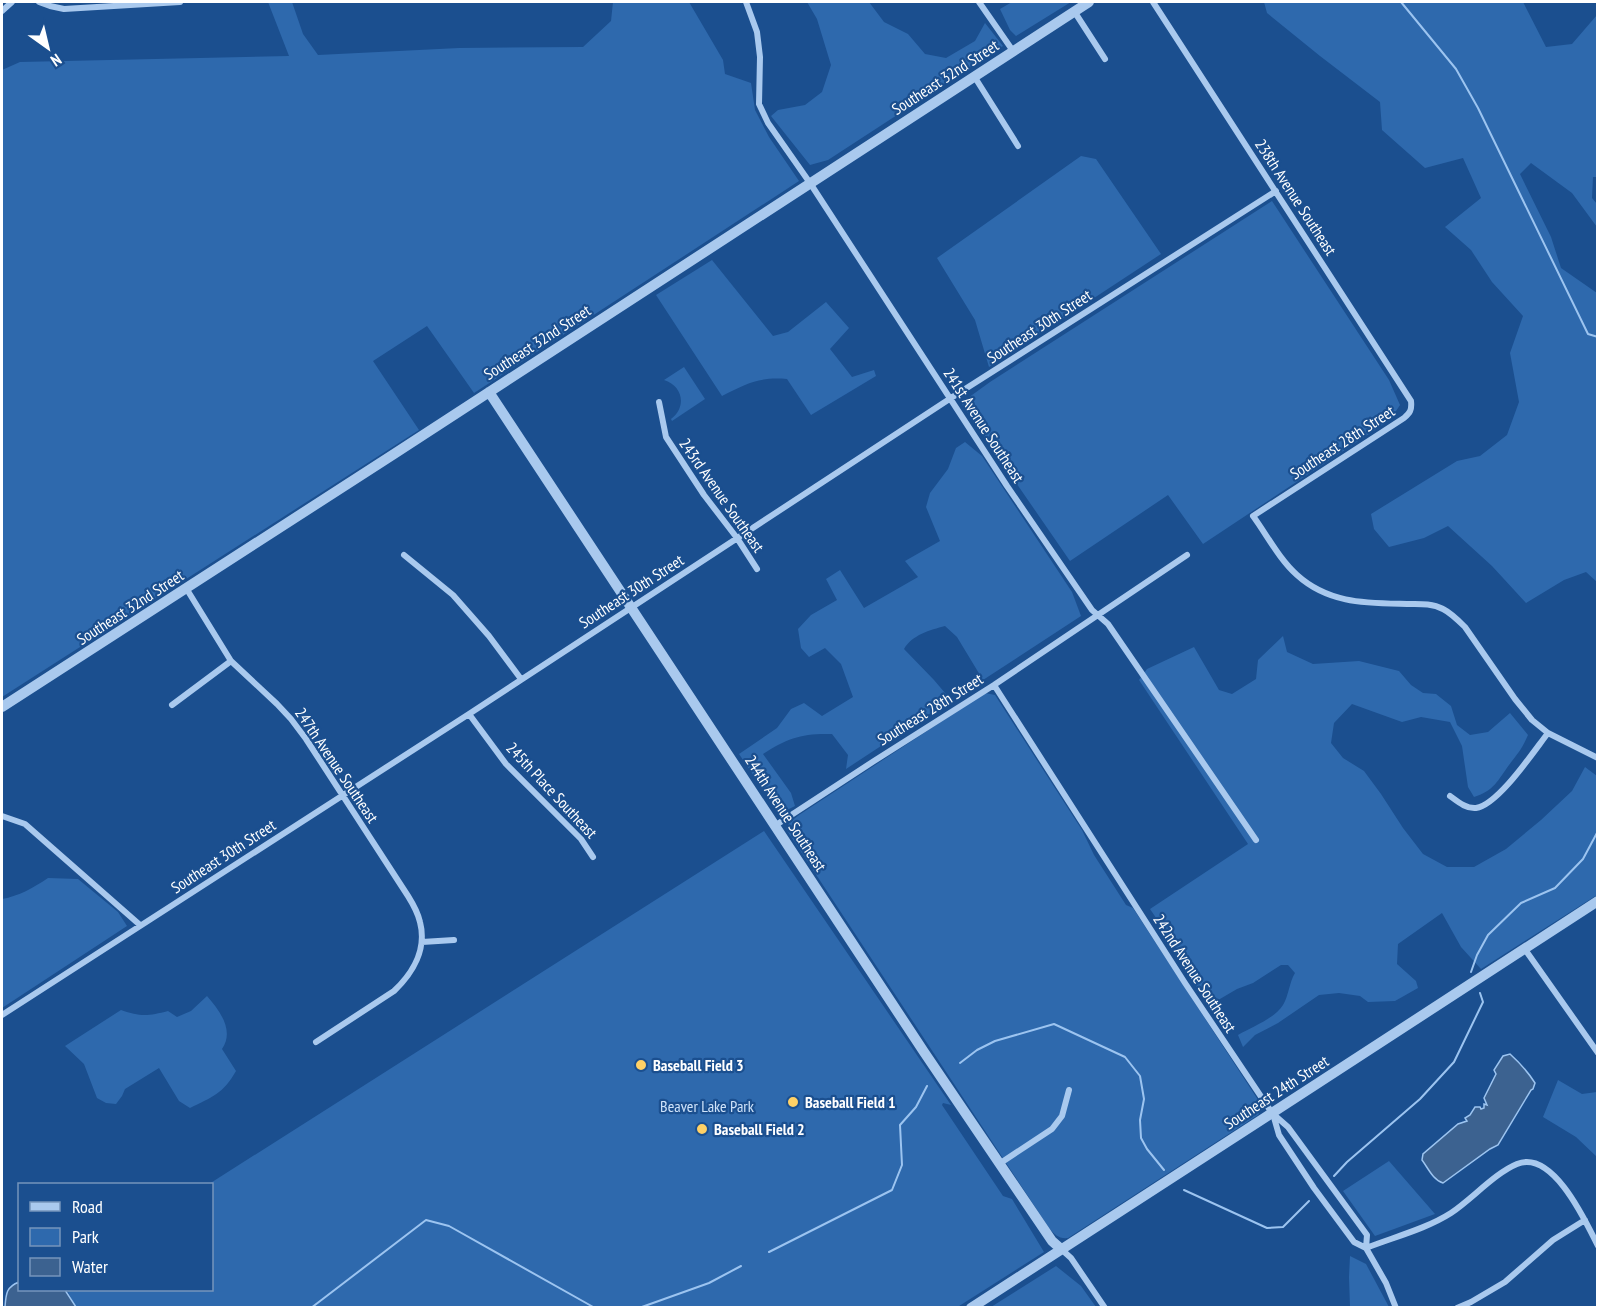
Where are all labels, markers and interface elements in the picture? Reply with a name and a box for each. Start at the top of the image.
north arrow [18,18,78,78]
street label: Southeast 32nd Street [888,35,1003,119]
text: N [47,50,66,71]
street label: 238th Avenue Southeast [1251,135,1341,259]
street label: Southeast 30th Street [983,284,1096,367]
street label: Southeast 32nd Street [480,300,595,384]
street label: 241st Avenue Southeast [939,364,1029,487]
street label: Southeast 28th Street [1286,400,1399,483]
street label: 243rd Avenue Southeast [675,434,769,556]
street label: Southeast 30th Street [575,549,688,632]
street label: Southeast 32nd Street [73,565,188,649]
street label: Southeast 28th Street [874,668,987,749]
street label: 247th Avenue Southeast [291,704,383,827]
street label: 245th Place Southeast [502,738,602,843]
street label: 244th Avenue Southeast [741,751,831,875]
street label: Southeast 30th Street [167,814,280,897]
street label: 242nd Avenue Southeast [1149,910,1241,1037]
street label: Southeast 24th Street [1220,1050,1333,1133]
place label: Baseball Field 3 [653,1055,744,1075]
marker: Baseball Field 3 [634,1058,648,1072]
place label: Baseball Field 1 [805,1092,896,1112]
marker: Baseball Field 1 [786,1095,800,1109]
park label: Beaver Lake Park [660,1096,755,1116]
place label: Baseball Field 2 [714,1119,805,1139]
marker: Baseball Field 2 [695,1122,709,1136]
legend [18,1183,213,1291]
text: Road [72,1195,103,1218]
text: Park [72,1225,99,1248]
text: Water [72,1255,108,1278]

